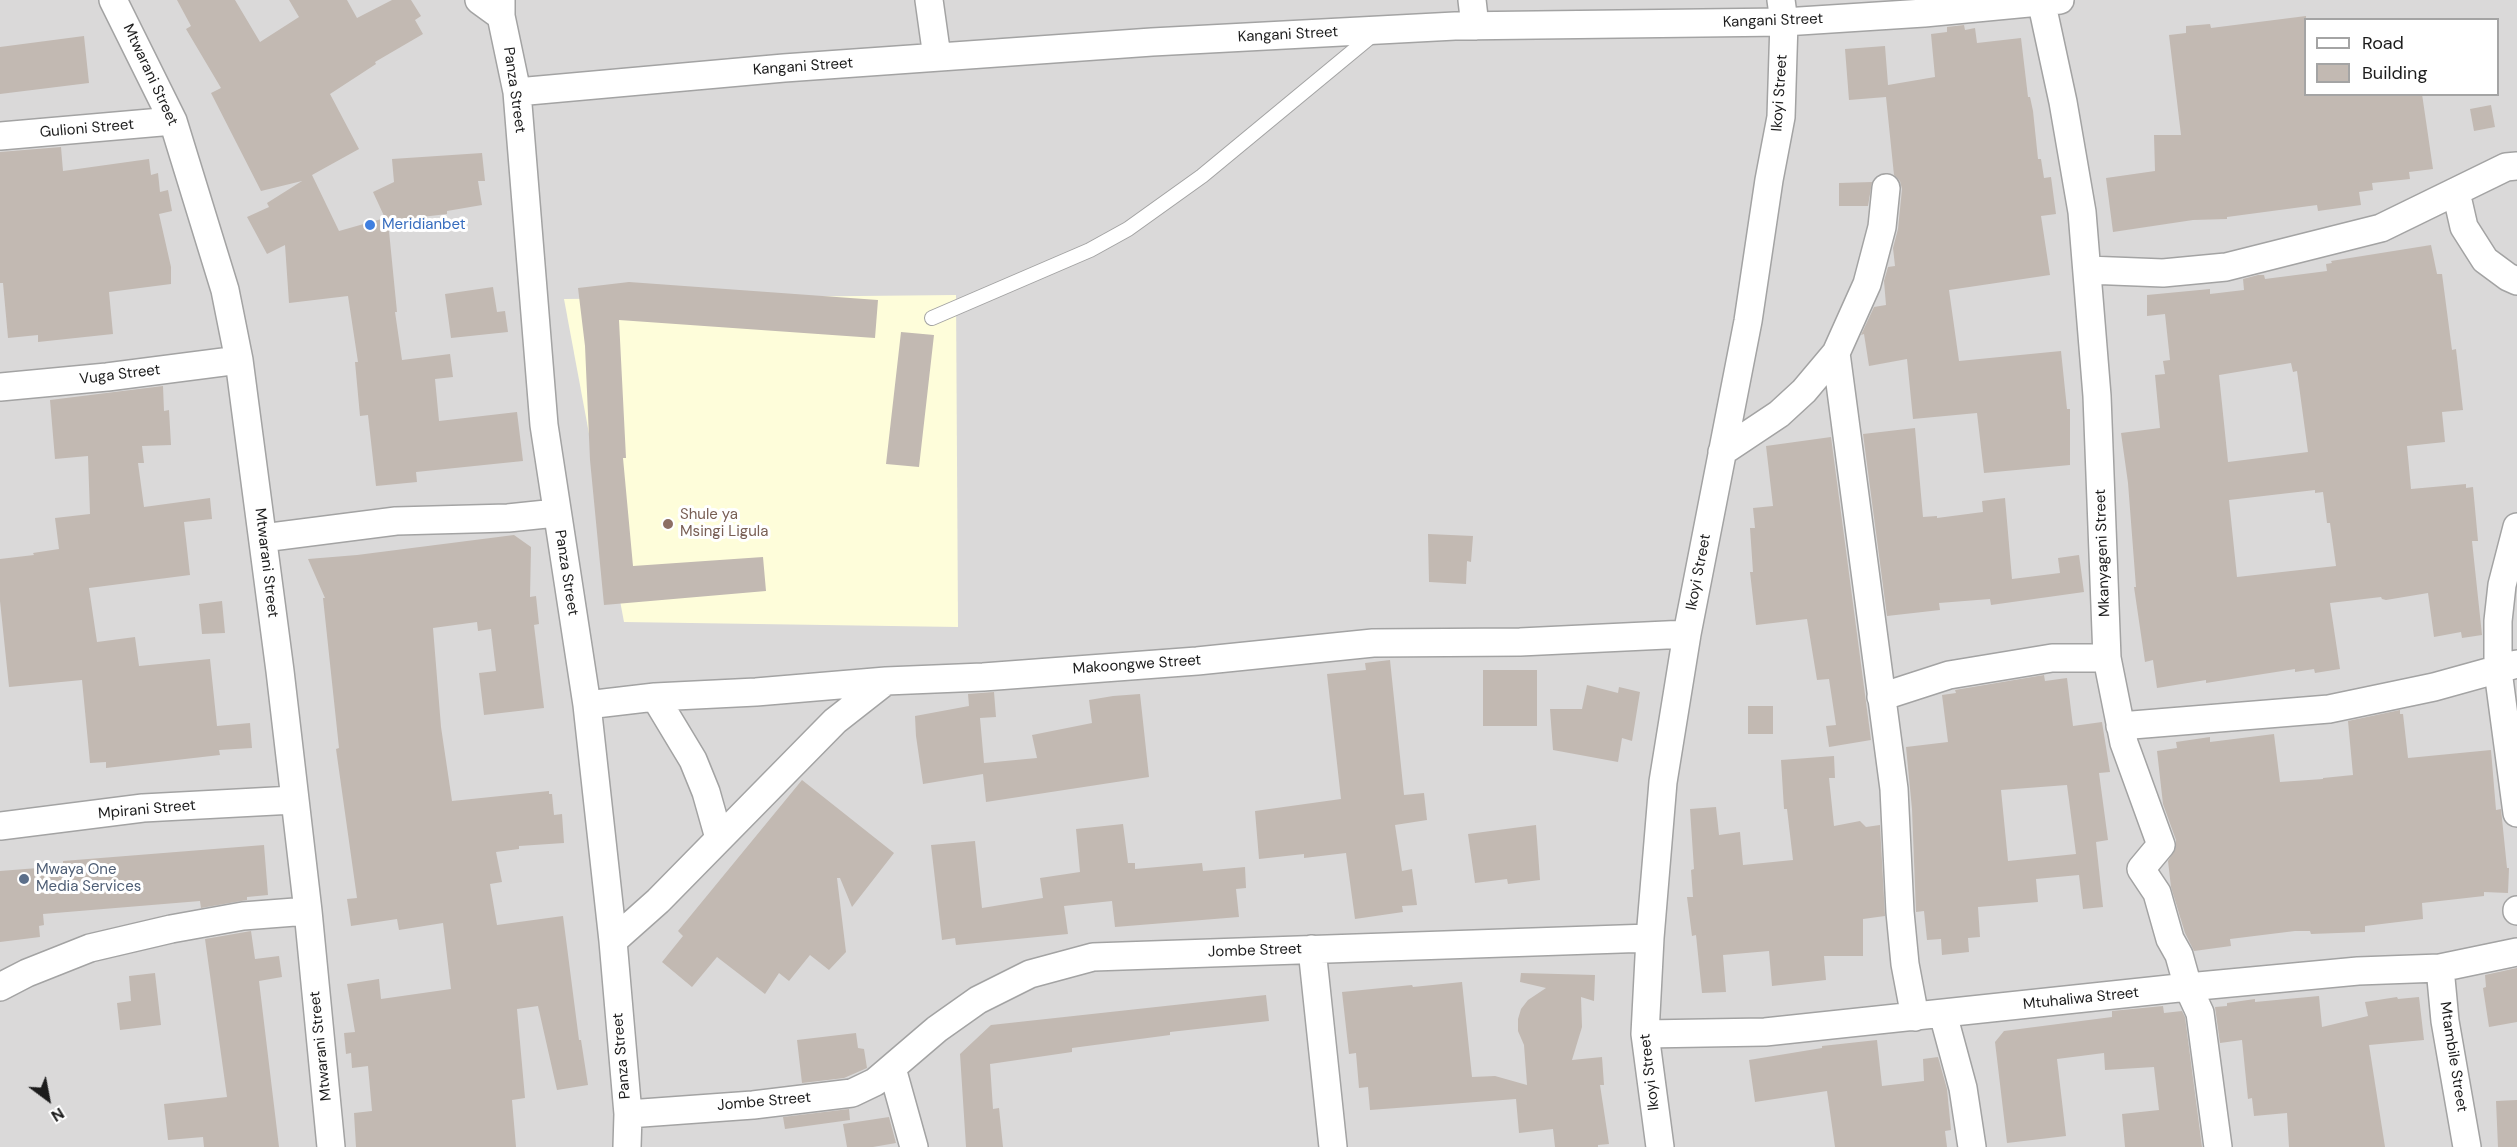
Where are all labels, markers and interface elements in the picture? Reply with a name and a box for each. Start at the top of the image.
street label: Kangani Street [1722,10,1824,32]
legend [2304,18,2499,96]
street label: Mtwarani Street [119,21,181,129]
street label: Kangani Street [1237,23,1339,47]
text: Road [2362,31,2404,55]
street label: Panza Street [499,46,529,134]
street label: Ikoyi Street [1768,54,1792,132]
street label: Kangani Street [752,55,854,79]
text: Building [2362,61,2427,85]
street label: Gulioni Street [39,116,135,142]
place label: Meridianbet [382,216,466,234]
marker: Meridianbet [363,218,377,232]
street label: Vuga Street [78,361,162,389]
street label: Mkanyageni Street [2092,489,2114,617]
place label: Shule ya Msingi Ligula [680,506,768,541]
street label: Mtwarani Street [250,507,282,619]
marker: Shule ya Msingi Ligula [661,517,675,531]
street label: Panza Street [550,529,582,617]
street label: Ikoyi Street [1683,532,1715,612]
street label: Makoongwe Street [1072,652,1202,678]
street label: Mpirani Street [97,797,197,823]
place label: Mwaya One Media Services [36,861,141,896]
marker: Mwaya One Media Services [17,872,31,886]
street label: Jombe Street [1208,940,1302,962]
street label: Mtuhaliwa Street [2022,984,2140,1014]
street label: Mtwarani Street [306,990,336,1102]
street label: Mtambile Street [2435,1001,2471,1113]
street label: Panza Street [609,1012,635,1100]
street label: Ikoyi Street [1636,1033,1664,1111]
north arrow [18,1069,78,1129]
street label: Jombe Street [716,1089,812,1115]
text: N [47,1103,68,1127]

